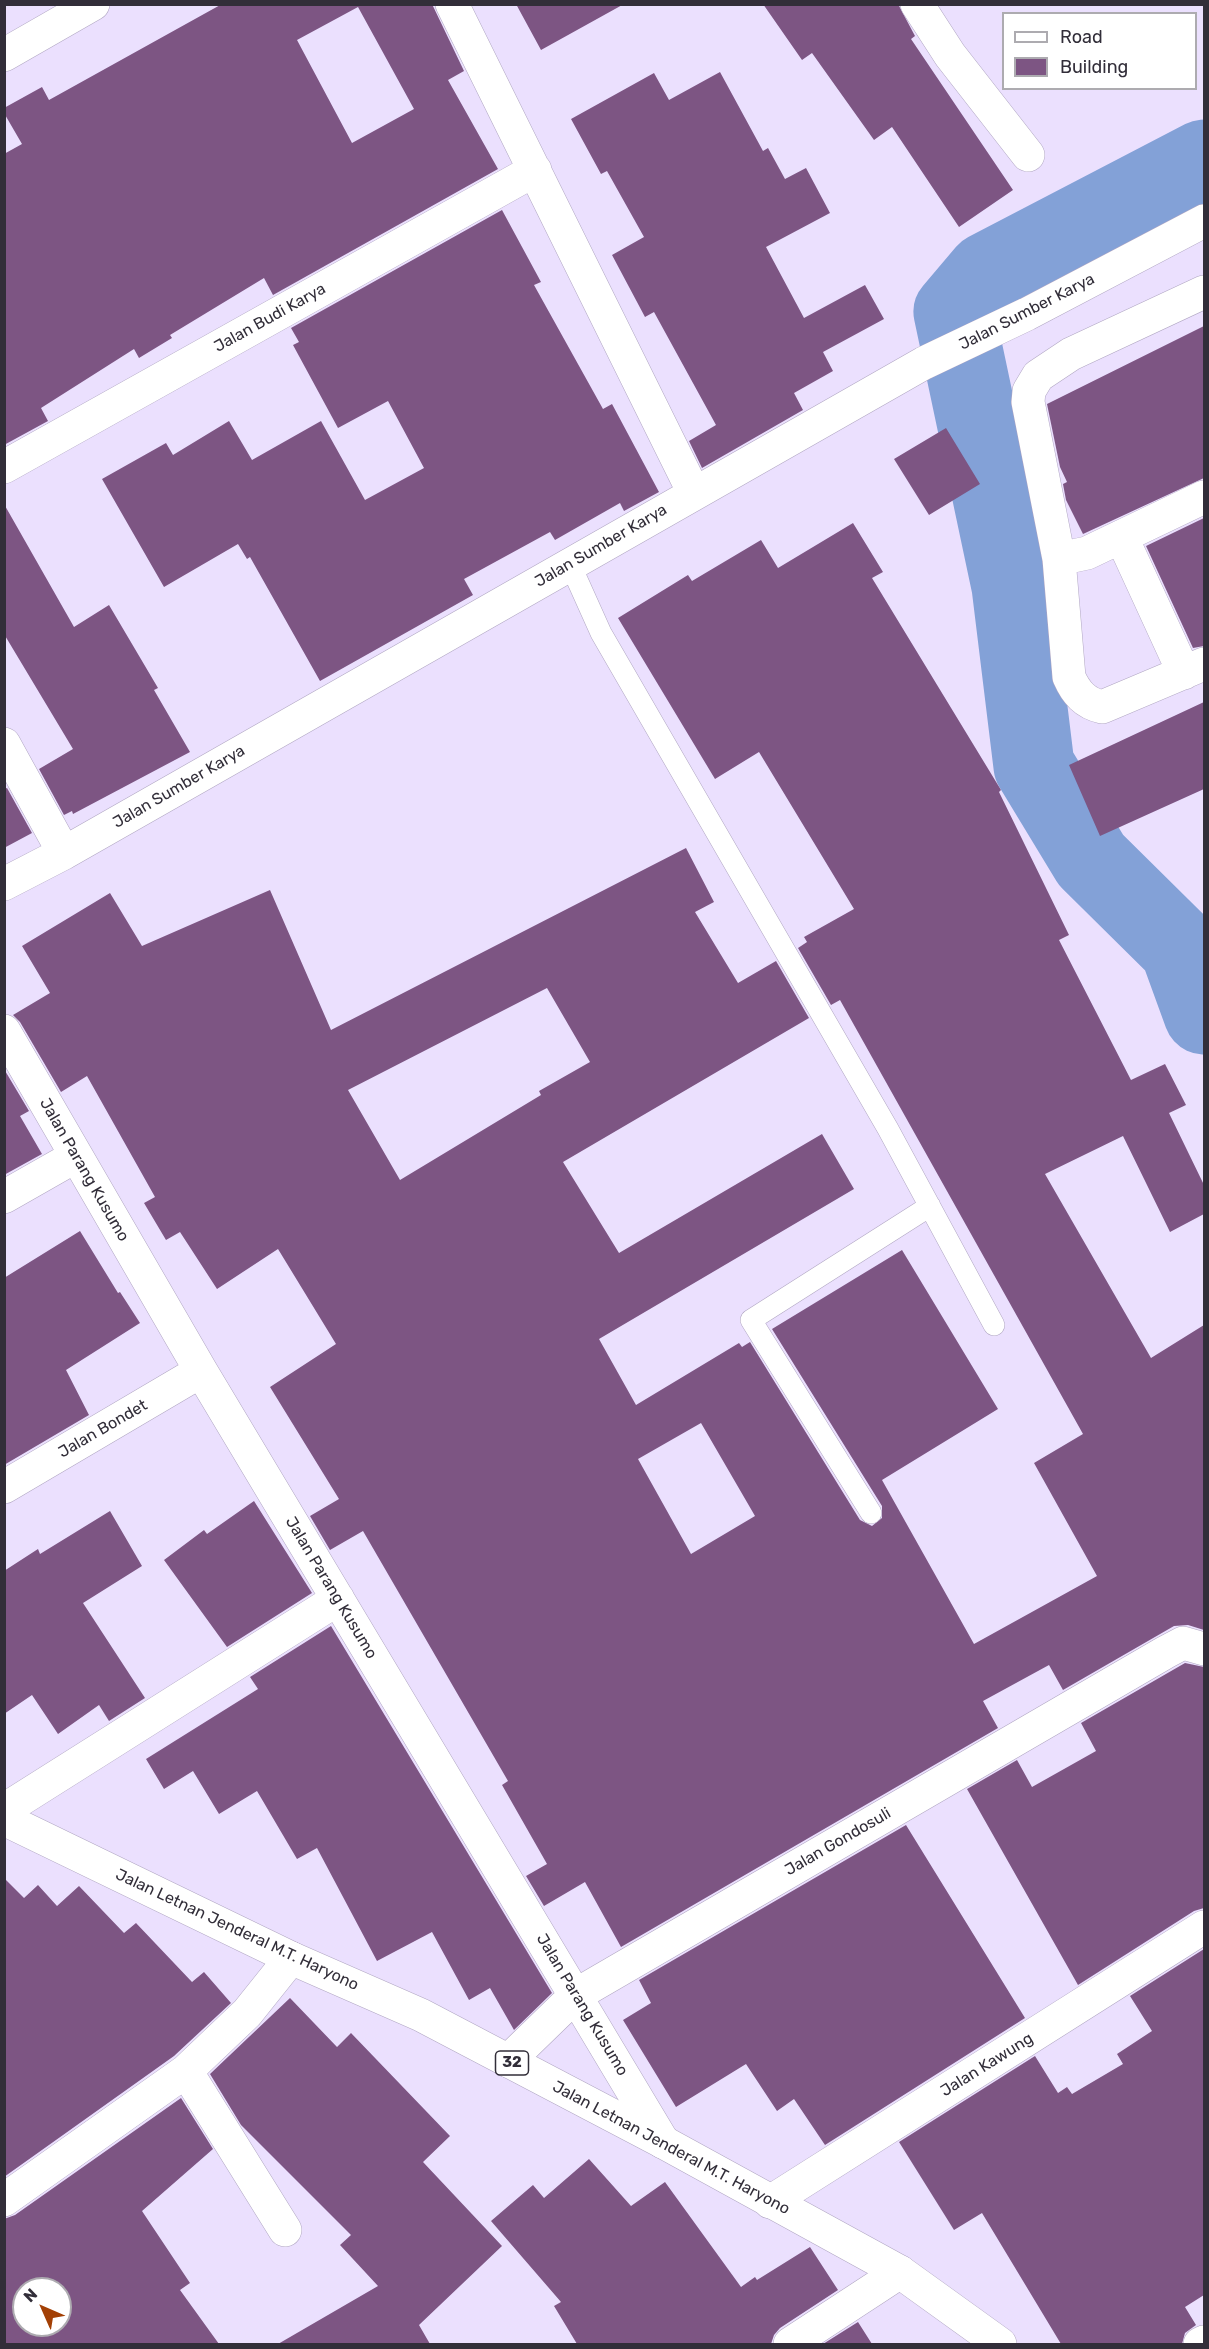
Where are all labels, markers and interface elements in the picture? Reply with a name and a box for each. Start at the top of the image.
legend [1002,12,1197,90]
text: Road [1060,26,1103,48]
text: Building [1060,56,1128,78]
street label: Jalan Sumber Karya [956,270,1098,354]
street label: Jalan Budi Karya [211,279,329,357]
street label: Jalan Sumber Karya [532,500,670,592]
street label: Jalan Sumber Karya [110,741,248,833]
street label: Jalan Parang Kusumo [35,1095,133,1245]
street label: Jalan Bondet [55,1396,151,1462]
street label: Jalan Parang Kusumo [281,1514,381,1662]
street label: Jalan Gondosuli [782,1804,894,1880]
street label: Jalan Letnan Jenderal M.T. Haryono [112,1865,362,1995]
street label: Jalan Parang Kusumo [532,1931,632,2079]
street label: Jalan Kawung [937,2029,1037,2101]
road number: 32 [496,2051,528,2075]
street label: Jalan Letnan Jenderal M.T. Haryono [549,2077,793,2219]
north arrow [12,2277,72,2337]
text: N [20,2285,41,2306]

